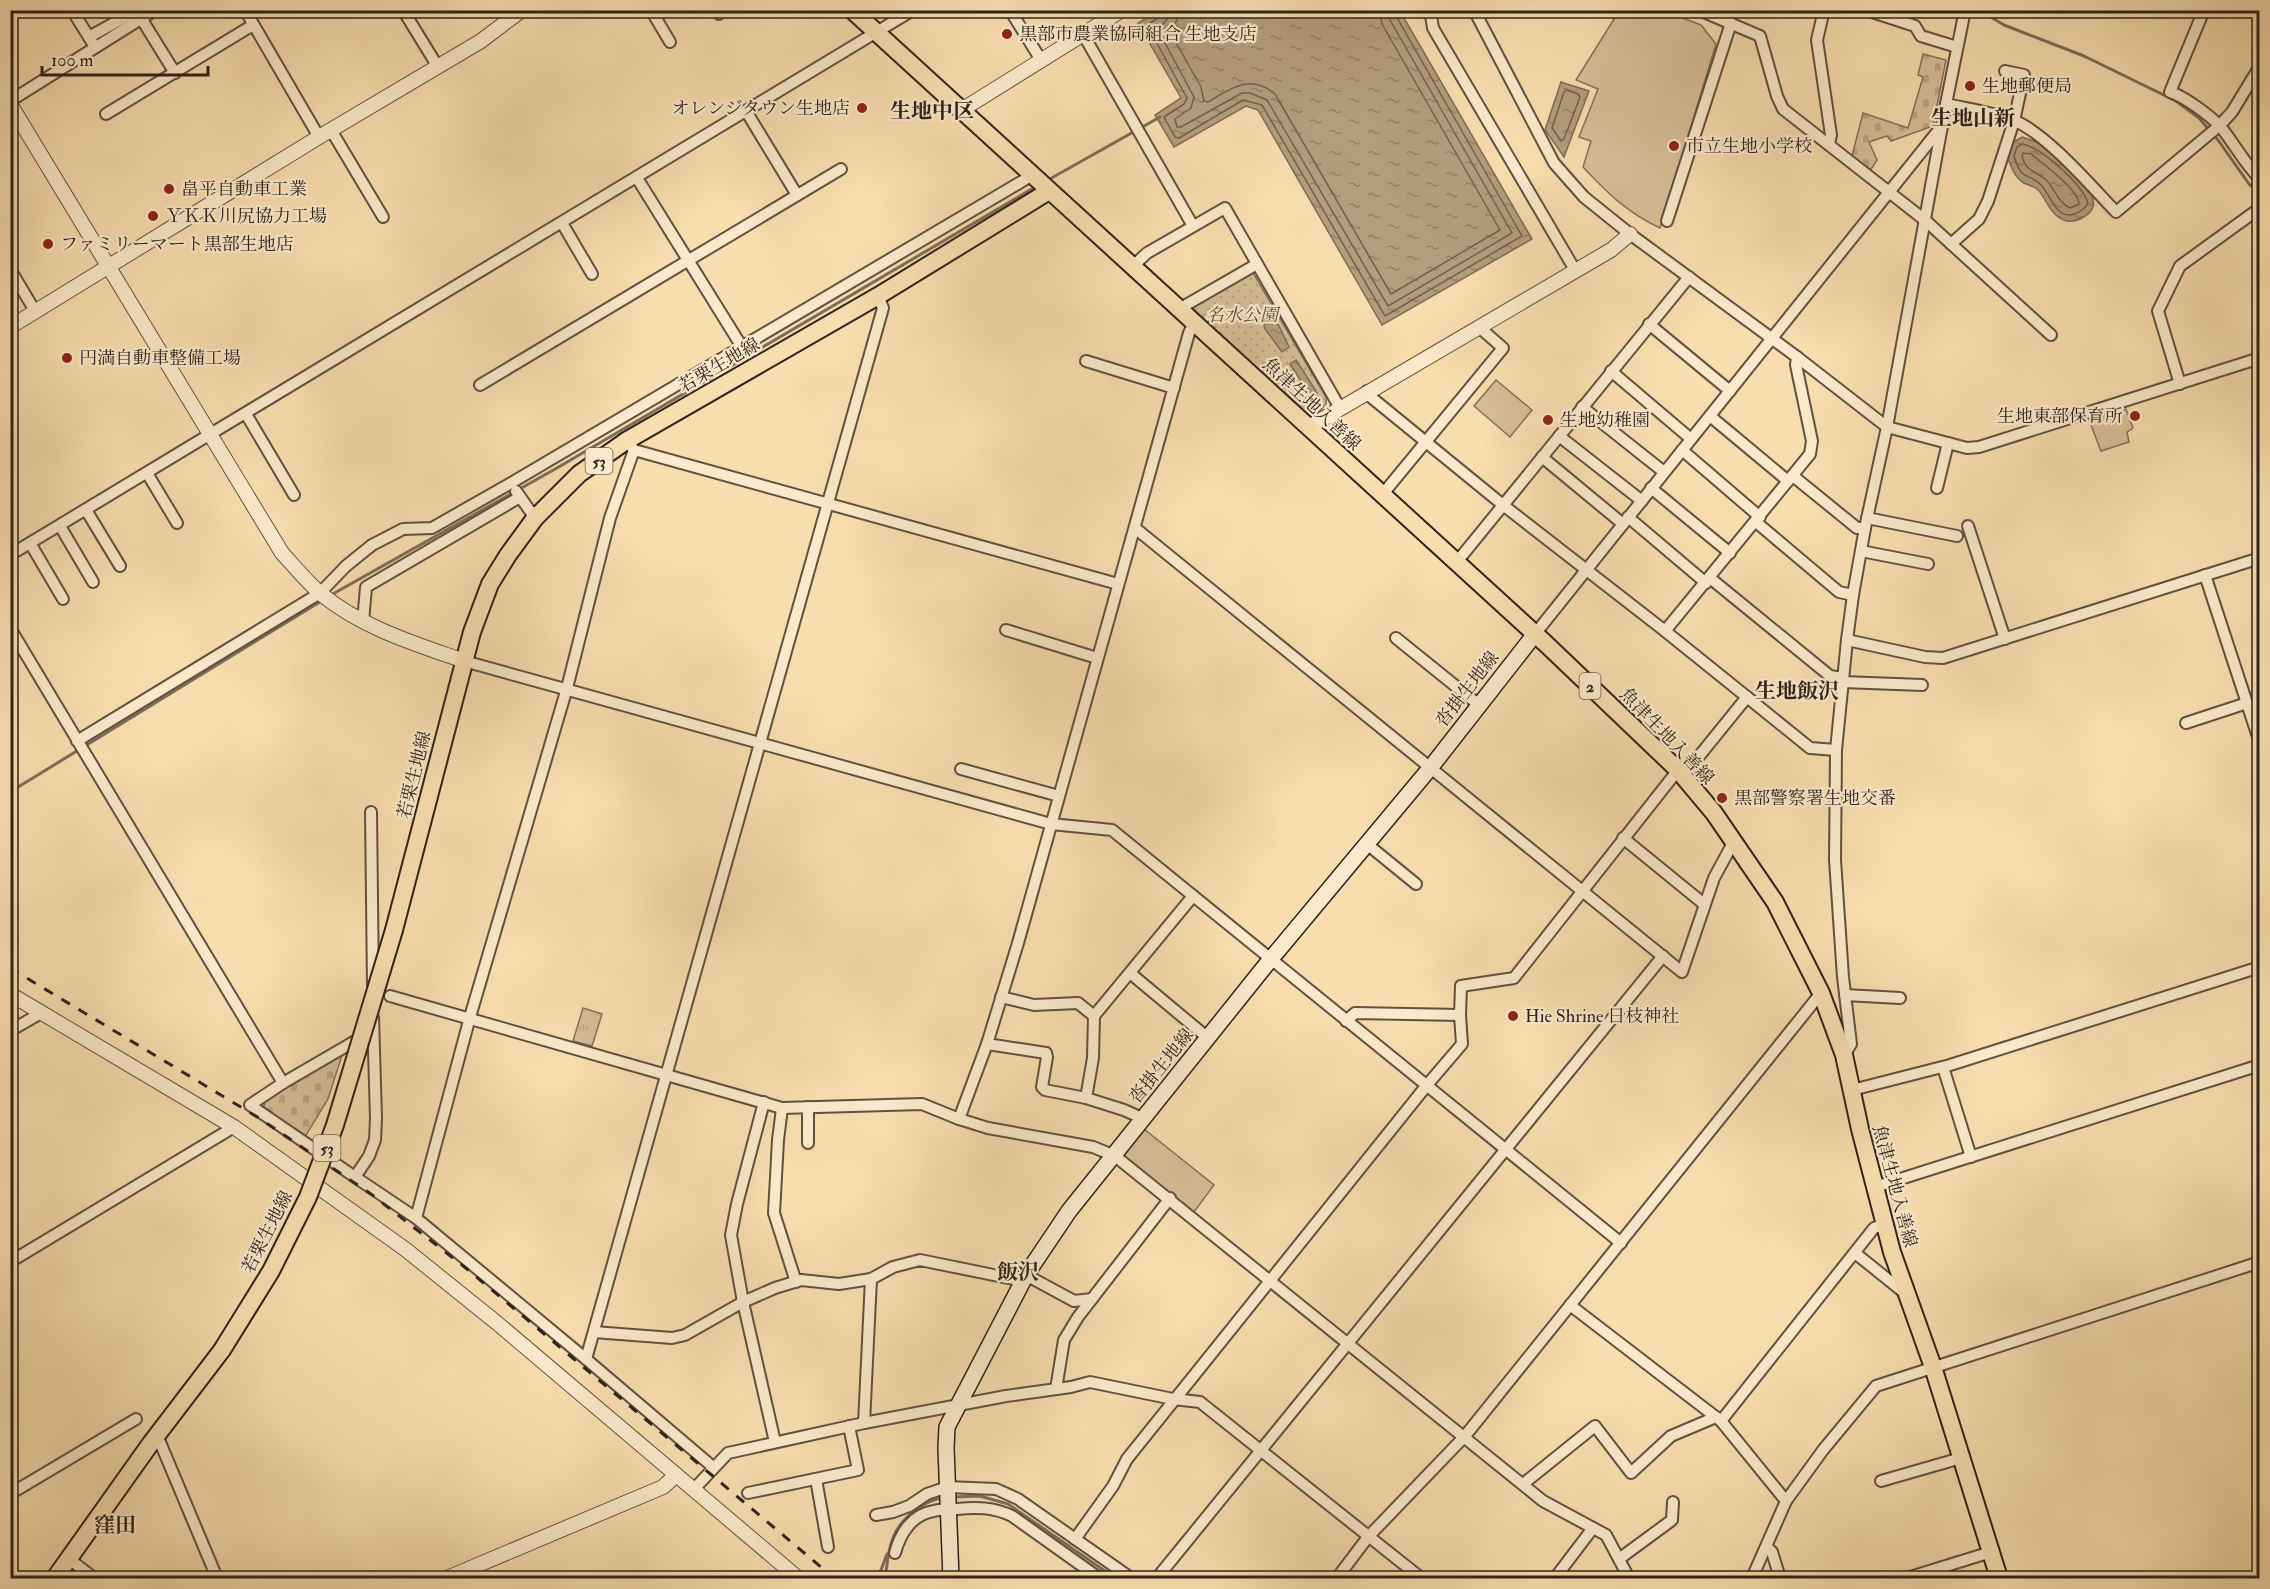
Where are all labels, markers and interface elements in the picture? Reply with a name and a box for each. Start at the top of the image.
place label: 黒部市農業協同組合 生地支店 [1019,23,1257,46]
marker: 黒部市農業協同組合 生地支店 [1000,27,1014,41]
scale bar [42,39,208,77]
text: 100 m [51,49,94,72]
place label: 生地郵便局 [1982,75,2072,98]
marker: 生地郵便局 [1963,79,1977,93]
place label: オレンジタウン生地店 [672,97,850,120]
district label: 生地中区 [890,98,974,125]
marker: オレンジタウン生地店 [855,101,869,115]
district label: 生地山新 [1931,105,2015,132]
place label: 市立生地小学校 [1686,135,1812,158]
marker: 市立生地小学校 [1667,139,1681,153]
place label: 畠平自動車工業 [181,178,307,201]
marker: 畠平自動車工業 [162,182,176,196]
place label: ＹＫＫ川尻協力工場 [165,205,327,228]
marker: ＹＫＫ川尻協力工場 [146,209,160,223]
place label: ファミリーマート黒部生地店 [60,233,294,256]
marker: ファミリーマート黒部生地店 [41,237,55,251]
park label: 名水公園 [1206,304,1281,327]
street label: 若栗生地線 [675,333,764,398]
place label: 円満自動車整備工場 [79,347,241,370]
marker: 円満自動車整備工場 [60,351,74,365]
street label: 魚津生地入善線 [1258,353,1366,456]
place label: 生地東部保育所 [1997,405,2123,428]
place label: 生地幼稚園 [1560,409,1650,432]
marker: 生地東部保育所 [2128,409,2142,423]
marker: 生地幼稚園 [1541,413,1555,427]
road number: 53 [586,448,612,474]
street label: 沓掛生地線 [1431,647,1504,732]
road number: 2 [1580,673,1600,699]
district label: 生地飯沢 [1755,678,1839,705]
street label: 魚津生地入善線 [1615,683,1719,790]
street label: 若栗生地線 [392,729,437,822]
place label: 黒部警察署生地交番 [1734,787,1896,810]
marker: 黒部警察署生地交番 [1715,791,1729,805]
place label: Hie Shrine 日枝神社 [1525,1005,1679,1028]
marker: Hie Shrine 日枝神社 [1506,1009,1520,1023]
street label: 沓掛生地線 [1124,1024,1199,1109]
street label: 魚津生地入善線 [1867,1122,1922,1250]
road number: 53 [314,1135,340,1161]
street label: 若栗生地線 [237,1187,298,1278]
district label: 飯沢 [997,1259,1039,1286]
district label: 窪田 [94,1512,136,1539]

